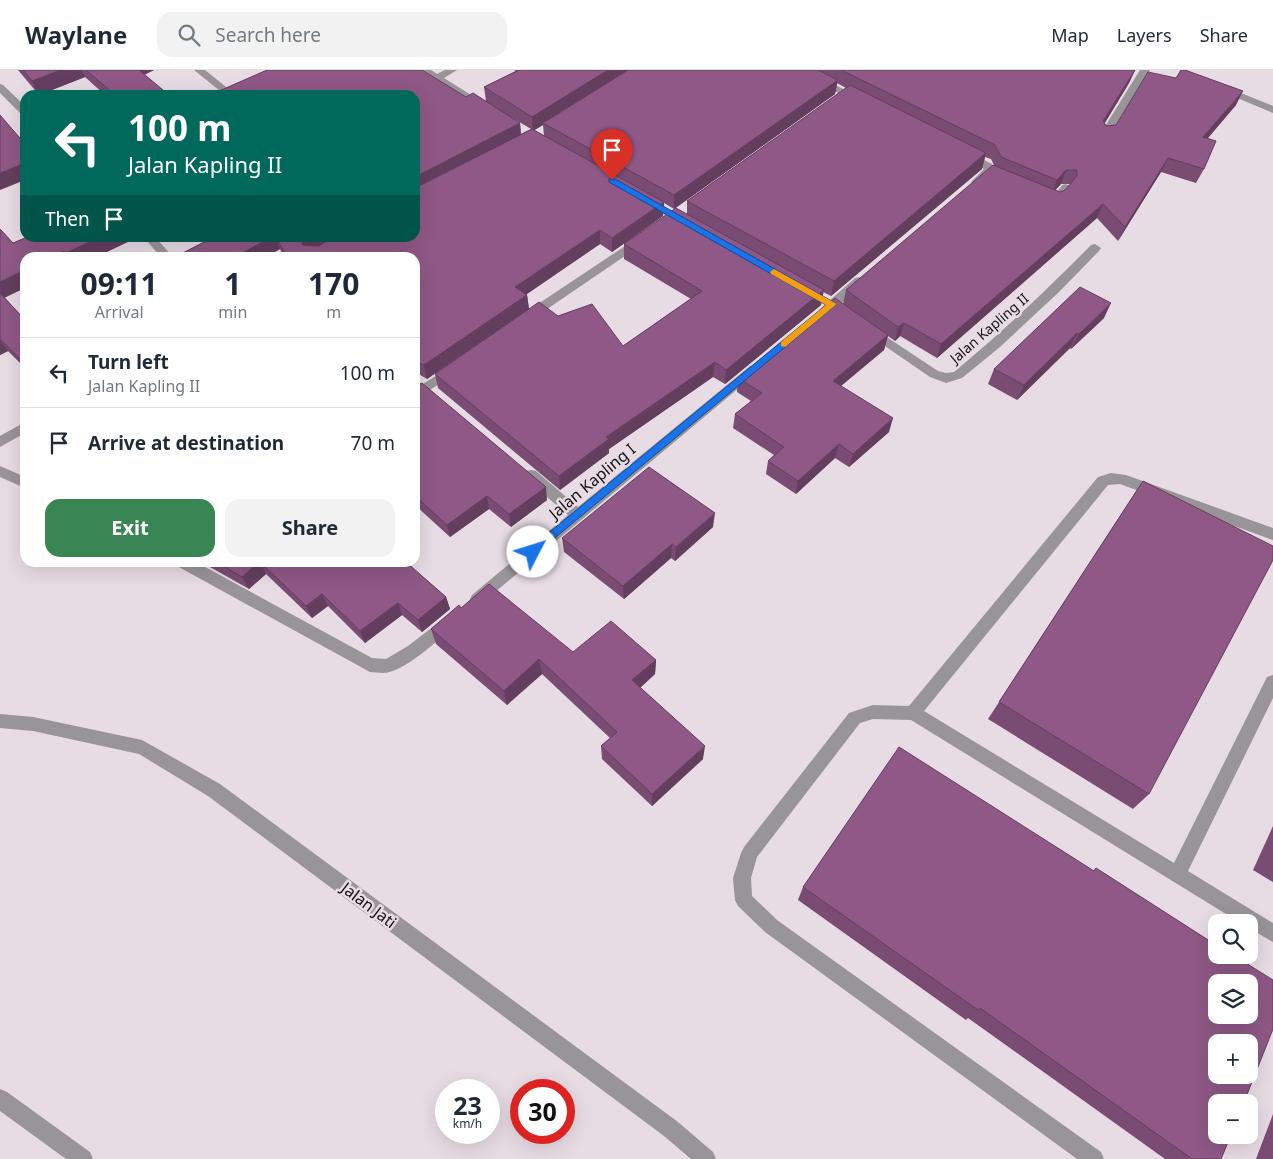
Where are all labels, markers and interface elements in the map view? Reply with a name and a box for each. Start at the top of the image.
search box [157,12,507,57]
text: Waylane [25,18,127,51]
icon: search [175,21,203,49]
text: Search here [215,22,321,48]
text: Map [1051,23,1089,47]
text: Layers [1117,23,1172,47]
text: Share [1200,23,1248,47]
text: 100 m [128,104,231,151]
icon: left [45,110,110,175]
pin [591,129,633,180]
icon: arrive [598,136,626,164]
text: Jalan Kapling II [128,149,282,179]
icon: arrive [100,205,128,233]
text: Then [45,206,90,232]
text: 09:11 [81,263,158,304]
text: 1 [224,263,241,304]
text: 170 [308,263,359,304]
street label: Jalan Kapling II [944,288,1032,369]
text: Arrival [95,301,144,323]
text: min [218,301,247,323]
text: m [326,301,341,323]
text: Turn left [88,349,169,375]
icon: left [45,359,73,387]
text: 100 m [340,360,395,386]
text: Jalan Kapling II [88,375,200,397]
icon: arrive [45,429,73,457]
text: Arrive at destination [88,430,284,456]
text: 70 m [351,430,395,456]
street label: Jalan Kapling I [542,438,640,525]
button: Exit [45,499,215,557]
button: Share [225,499,395,557]
position arrow [506,525,558,577]
street label: Jalan Jati [335,876,401,933]
map controls [1208,914,1258,1144]
button: search [1208,914,1258,964]
button: layers [1208,974,1258,1024]
button: + [1208,1034,1258,1084]
speed limit sign: 30 [510,1079,575,1144]
text: 23 [453,1088,482,1122]
button: − [1208,1094,1258,1144]
text: km/h [453,1115,482,1132]

